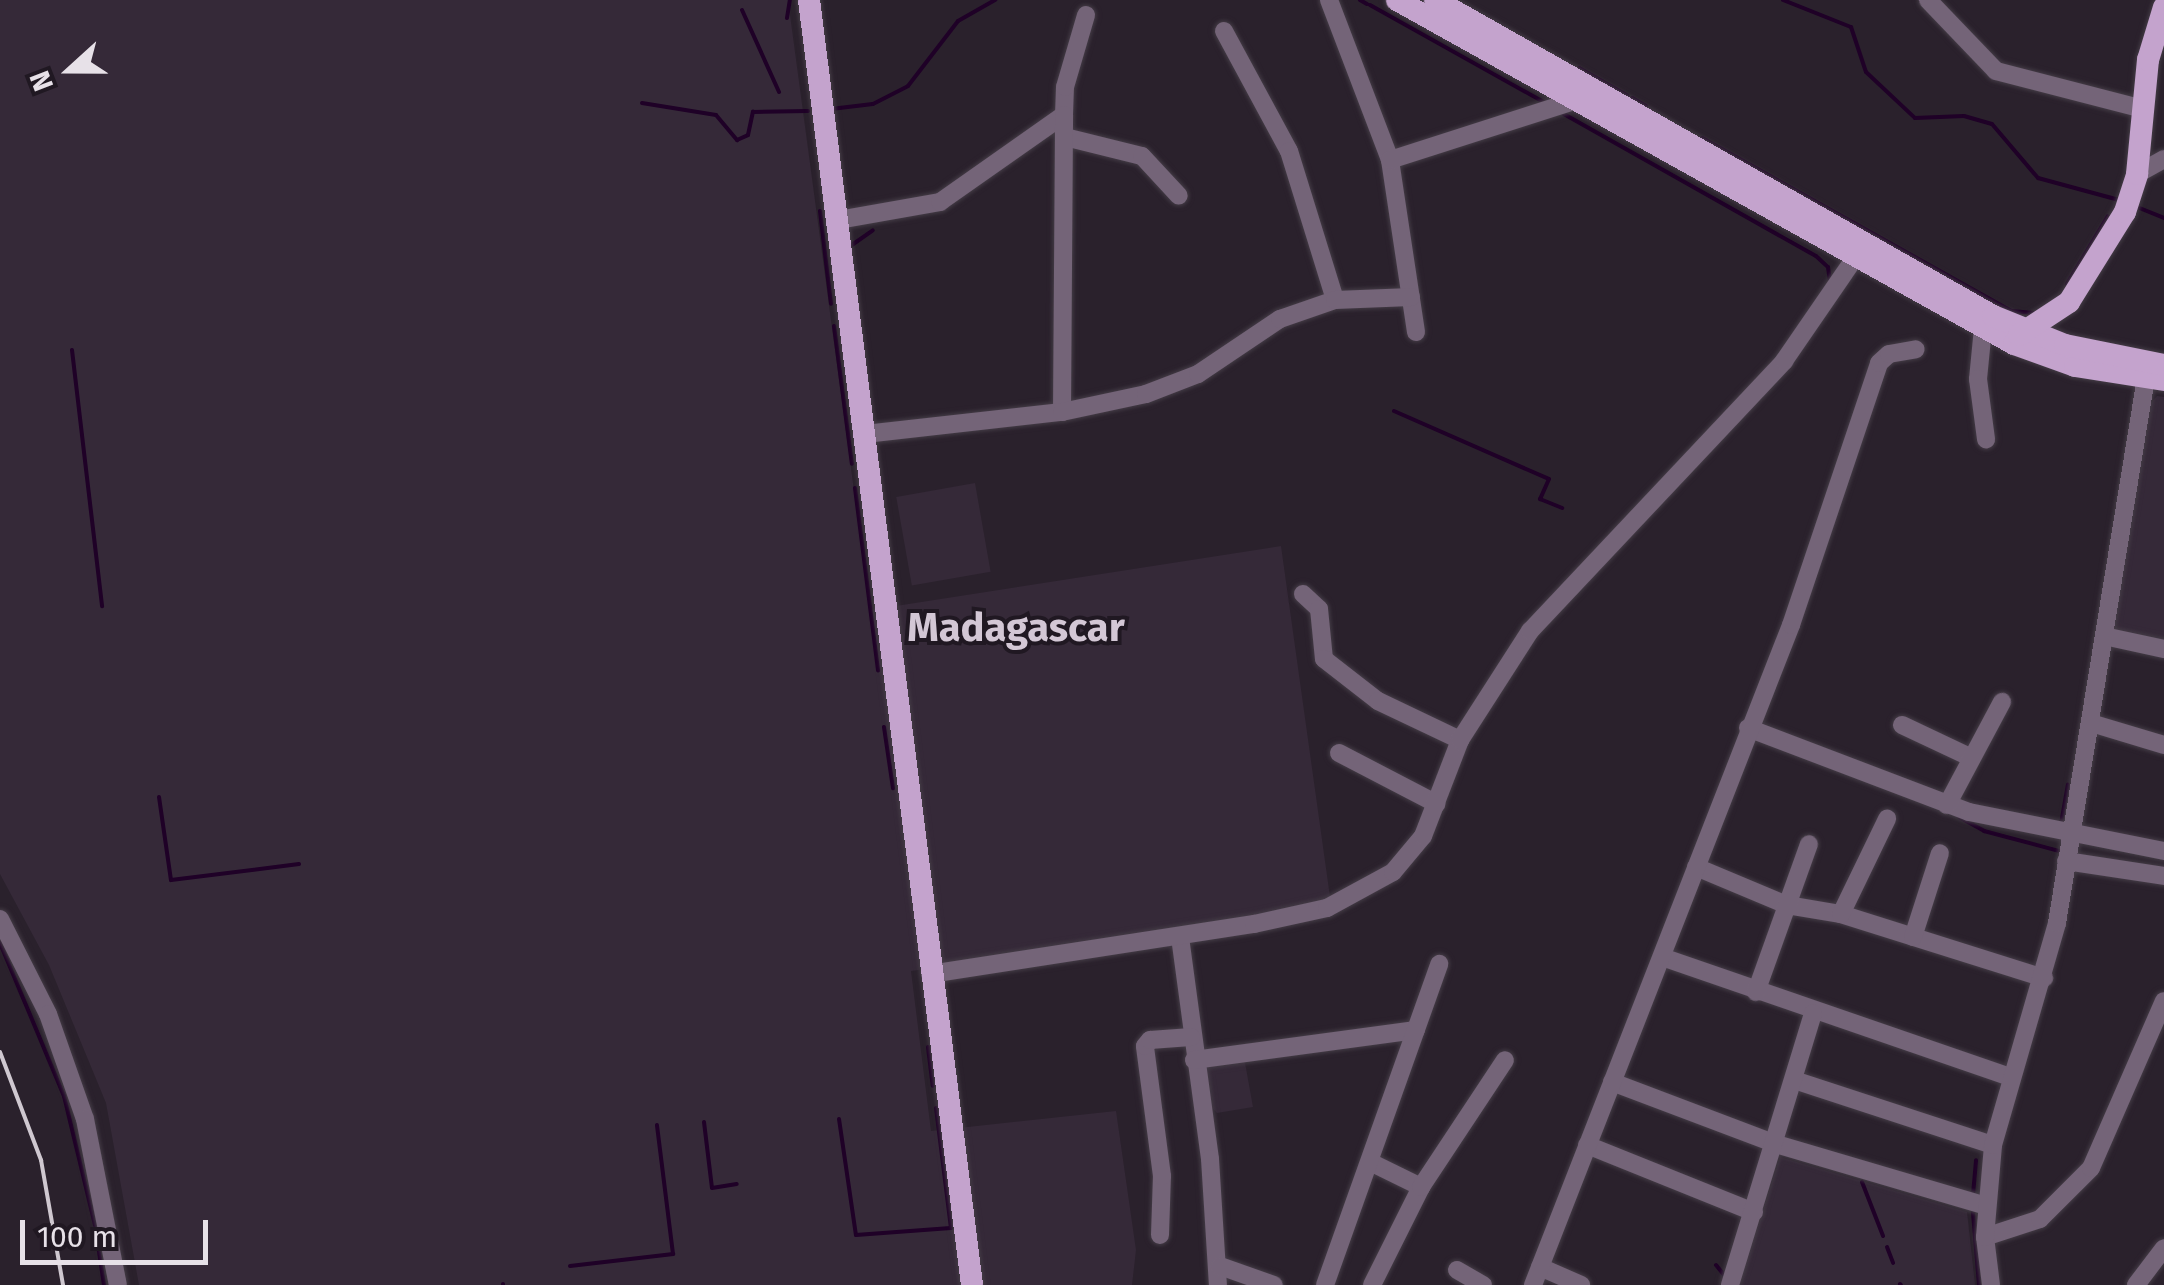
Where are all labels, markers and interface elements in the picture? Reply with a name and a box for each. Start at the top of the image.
north arrow [20,20,120,120]
text: N [23,66,60,96]
district label: Madagascar [907,604,1125,652]
scale bar [25,1200,212,1262]
text: 100 m [37,1219,117,1255]

